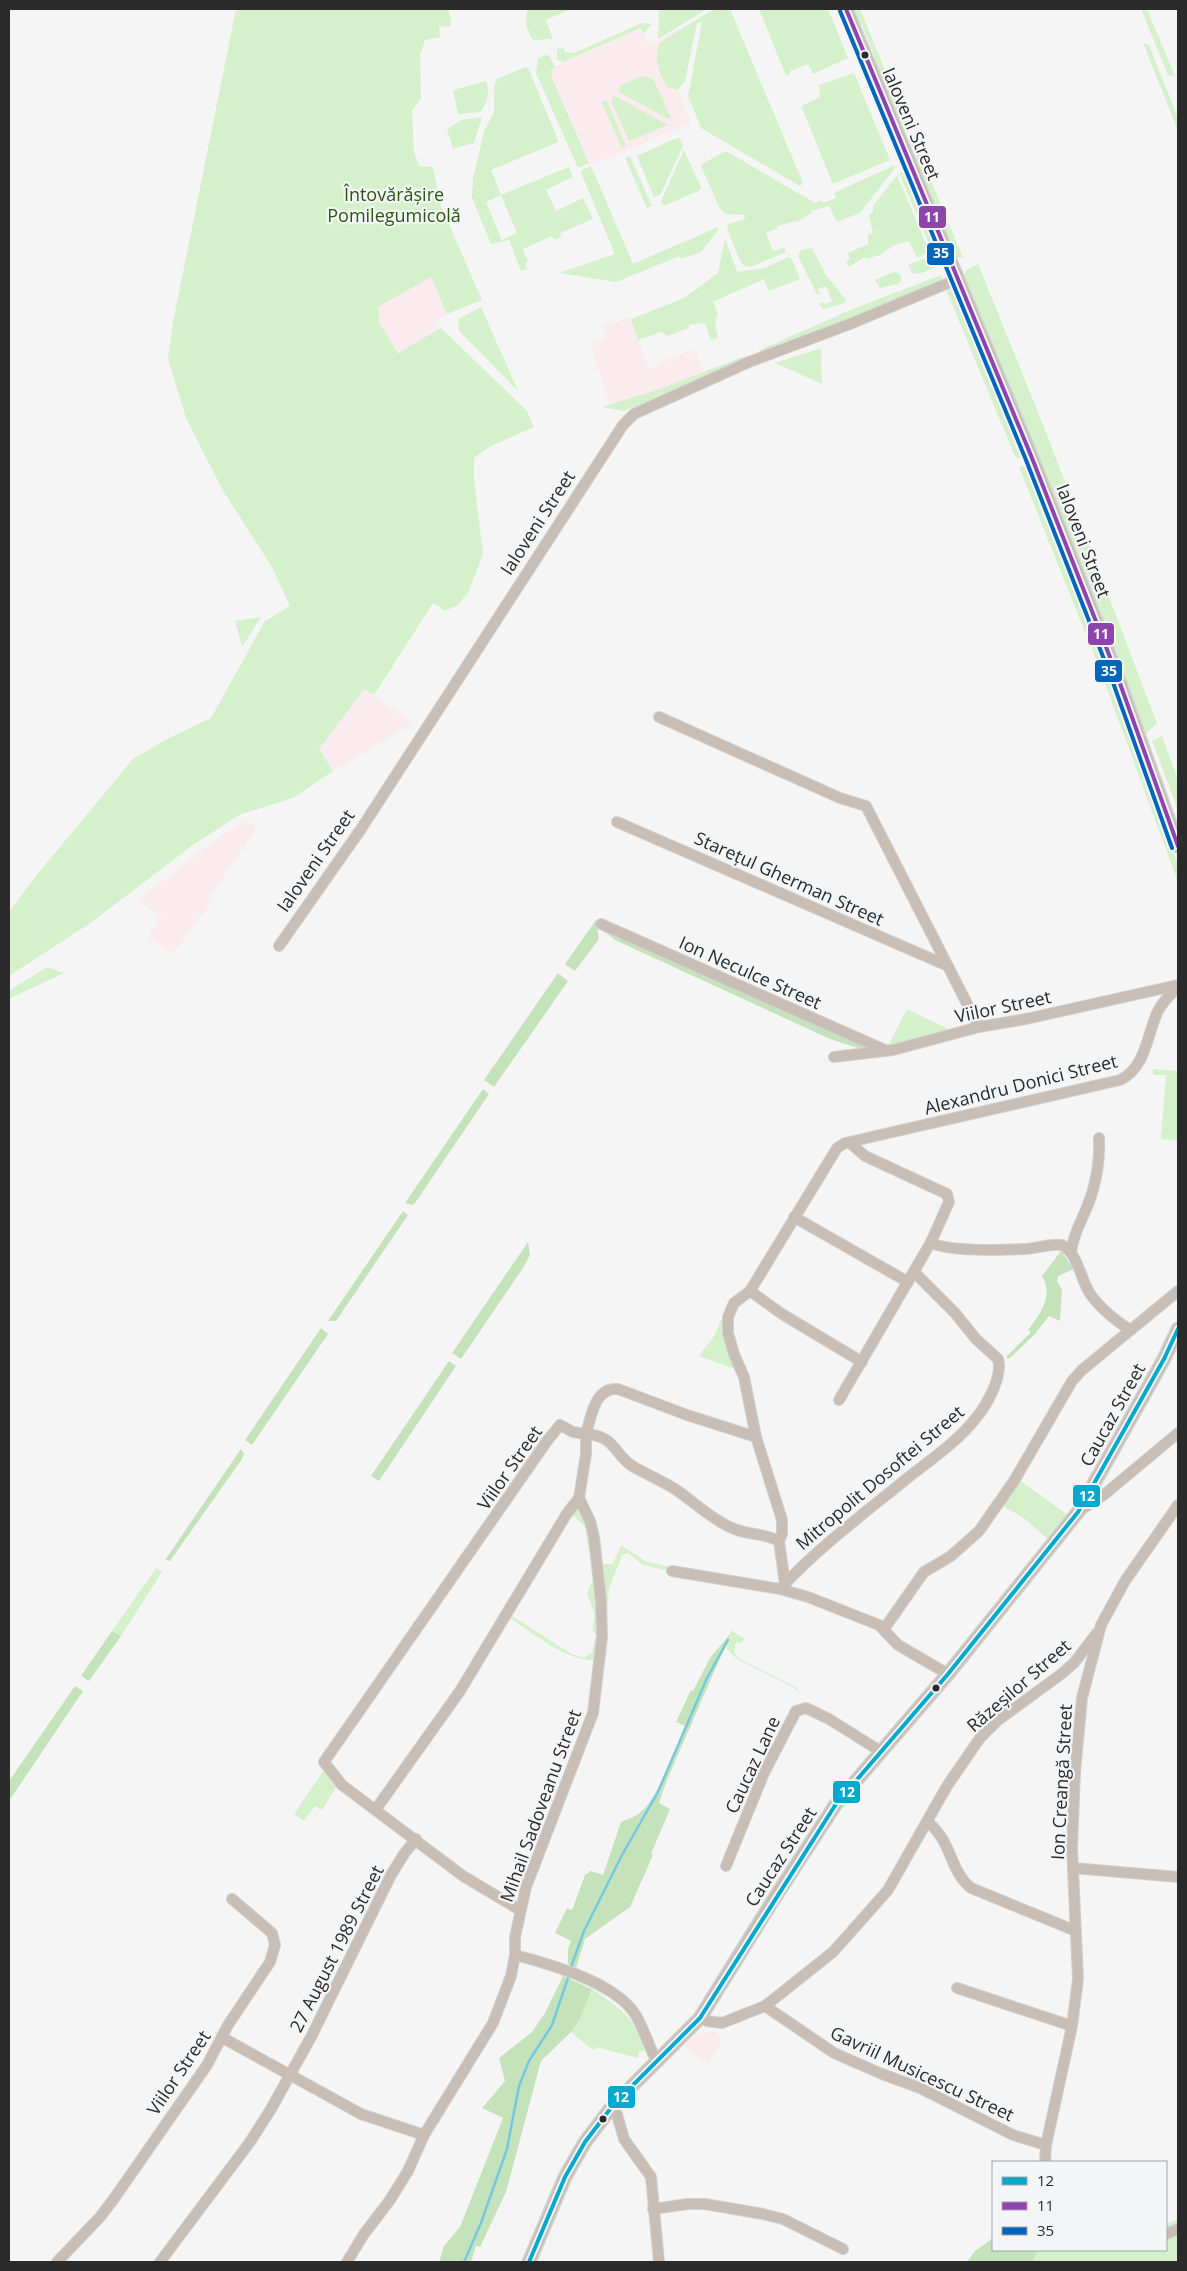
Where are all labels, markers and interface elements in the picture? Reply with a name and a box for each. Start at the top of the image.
unlabelled marker [860,50,870,60]
street label: Ialoveni Street [877,64,946,184]
park label: Întovărășire Pomilegumicolă [327,182,461,227]
line badge: 11 [918,205,947,229]
text: 11 [924,207,940,226]
line badge: 35 [926,242,955,266]
text: 35 [933,243,949,262]
street label: Ialoveni Street [494,466,580,579]
street label: Ialoveni Street [1051,480,1117,601]
line badge: 11 [1087,622,1115,646]
text: 11 [1093,624,1109,643]
line badge: 35 [1094,659,1123,683]
text: 35 [1101,661,1117,680]
street label: Ialoveni Street [271,804,359,916]
street label: Starețul Gherman Street [691,826,888,931]
street label: Ion Neculce Street [676,930,825,1014]
street label: Viilor Street [953,984,1053,1028]
street label: Alexandru Donici Street [922,1048,1120,1120]
street label: Caucaz Street [1074,1359,1150,1470]
street label: Mitropolit Dosoftei Street [790,1400,969,1555]
street label: Viilor Street [471,1421,547,1514]
line badge: 12 [1072,1484,1101,1508]
text: 12 [1079,1486,1095,1505]
street label: Răzeșilor Street [961,1633,1075,1737]
unlabelled marker [931,1683,941,1693]
street label: Ion Creangă Street [1045,1703,1077,1861]
street label: Mihail Sadoveanu Street [494,1706,586,1905]
street label: Caucaz Lane [719,1712,785,1817]
line badge: 12 [832,1780,861,1804]
text: 12 [839,1782,855,1801]
street label: Caucaz Street [739,1802,821,1911]
street label: 27 August 1989 Street [284,1861,389,2036]
street label: Gavriil Musicescu Street [827,2020,1018,2126]
street label: Viilor Street [141,2025,215,2120]
line badge: 12 [607,2085,636,2109]
text: 12 [613,2087,629,2106]
unlabelled marker [598,2114,608,2124]
legend [992,2161,1167,2251]
text: 12 [1037,2170,1054,2190]
text: 11 [1037,2195,1054,2215]
text: 35 [1037,2220,1054,2240]

